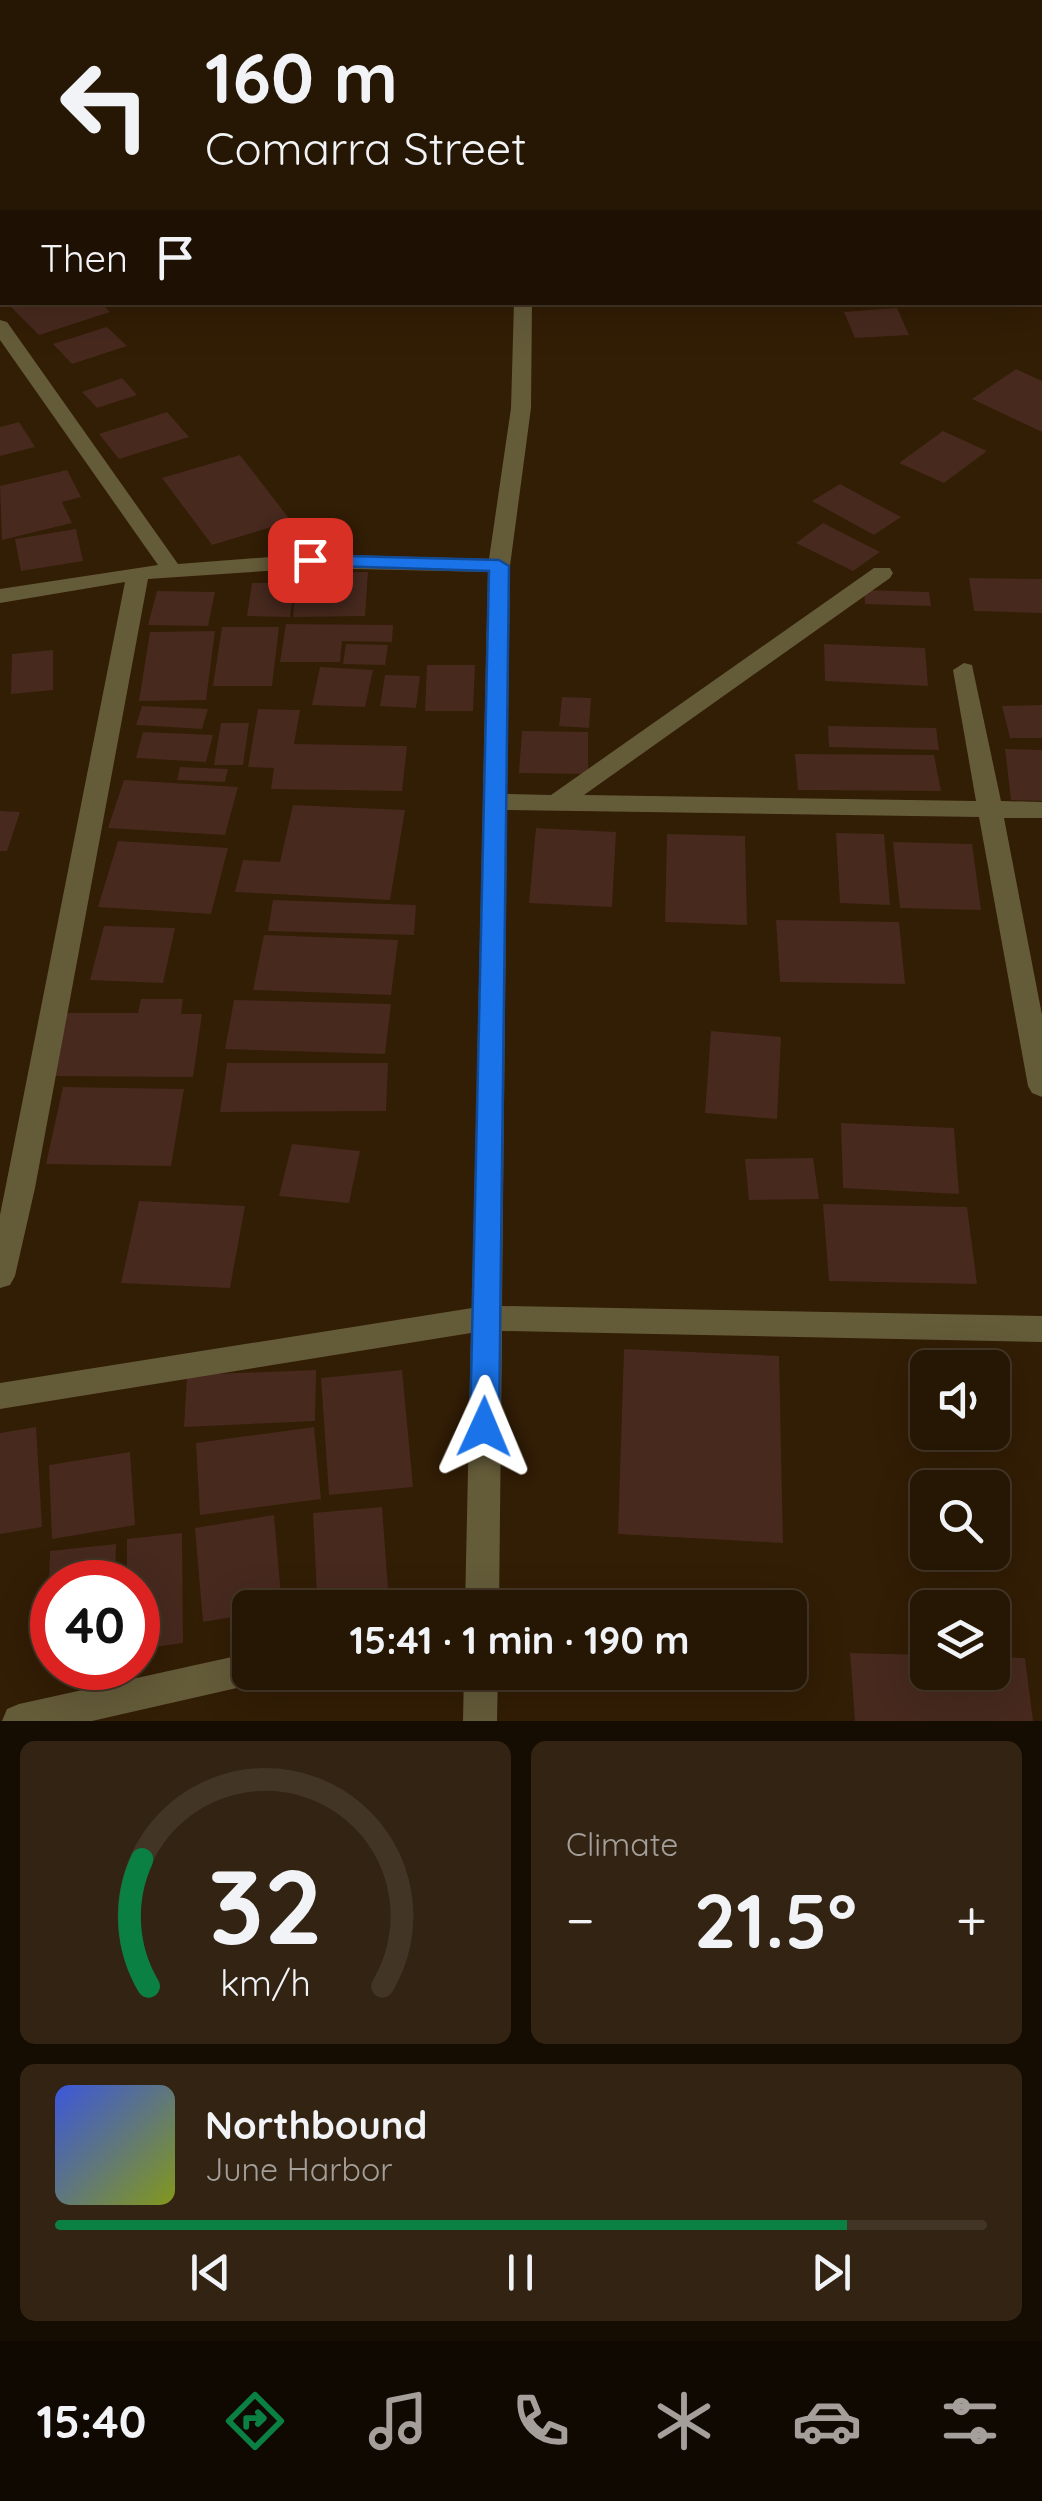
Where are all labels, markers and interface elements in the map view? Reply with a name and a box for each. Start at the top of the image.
text: 160 m [205,33,398,121]
icon: left [40,40,170,170]
text: Comarra Street [205,120,527,176]
icon: arrive [148,230,203,285]
text: Then [40,234,128,282]
pin [268,518,353,603]
icon: arrive [283,533,338,588]
map controls [910,1350,1010,1690]
button: sound [910,1350,1010,1450]
position arrow [432,1375,536,1479]
button: search [910,1470,1010,1570]
speed limit sign: 40 [30,1560,160,1690]
button: layers [910,1590,1010,1690]
text: 15:41 · 1 min · 190 m [350,1616,689,1664]
text: Climate [566,1824,678,1864]
text: 32 [208,1840,323,1970]
text: 21.5° [694,1873,857,1967]
text: − [566,1885,595,1954]
text: + [956,1885,987,1954]
text: km/h [220,1960,311,2005]
text: Northbound [205,2101,427,2149]
text: June Harbor [205,2149,393,2189]
icon: previous [183,2245,238,2300]
icon: pause [493,2245,548,2300]
icon: next [804,2245,859,2300]
icon: directions [220,2386,290,2456]
icon: music [363,2386,433,2456]
icon: phone [506,2386,576,2456]
icon: climate [649,2386,719,2456]
icon: car [792,2386,862,2456]
icon: filters [935,2386,1005,2456]
text: 15:40 [37,2393,146,2449]

